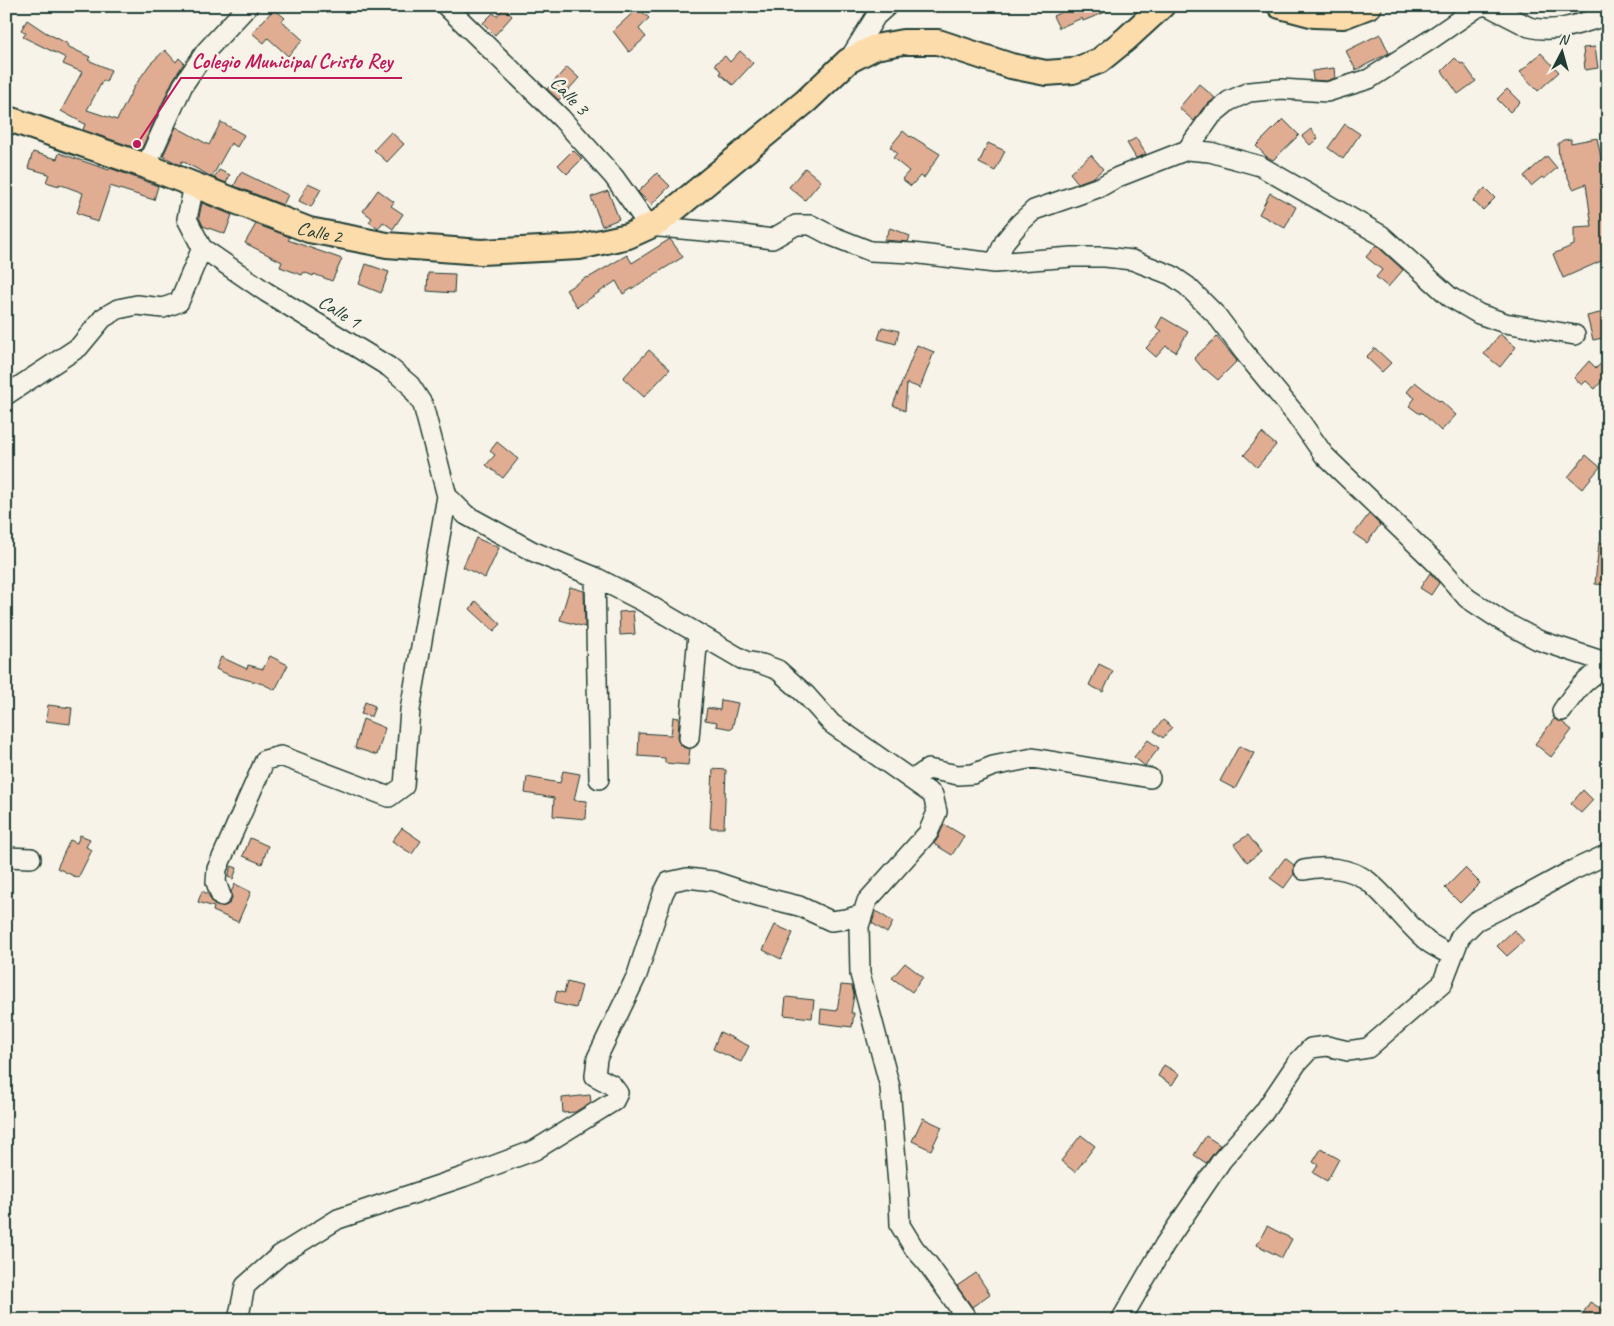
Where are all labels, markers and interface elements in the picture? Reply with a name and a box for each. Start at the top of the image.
north arrow [1536,28,1586,78]
text: N [1558,31,1571,49]
callout: Colegio Municipal Cristo Rey [181,42,402,78]
text: Colegio Municipal Cristo Rey [192,48,394,74]
street label: Calle 3 [545,70,596,122]
street label: Calle 2 [293,215,346,249]
street label: Calle 1 [314,289,366,335]

